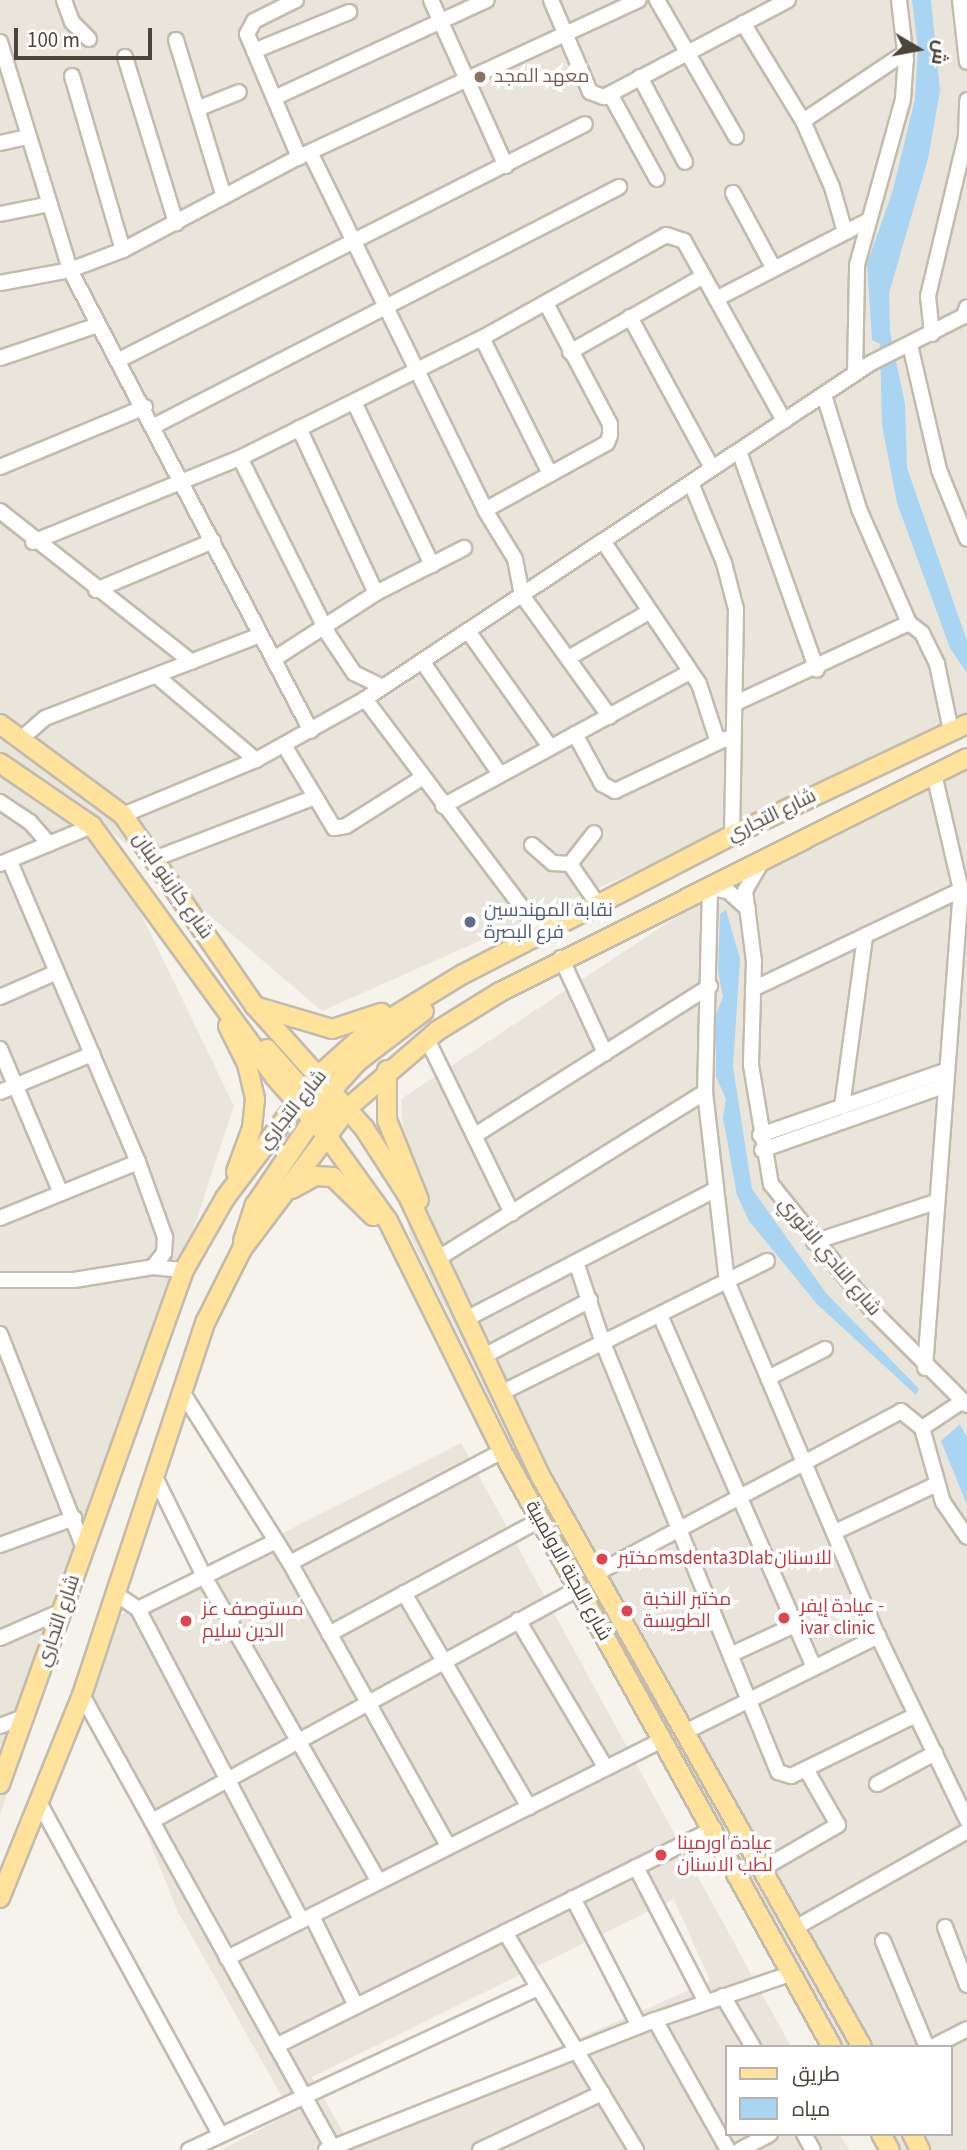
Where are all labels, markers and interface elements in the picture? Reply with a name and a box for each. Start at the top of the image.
scale bar [18,14,156,58]
north arrow [883,14,953,84]
text: 100 m [27,25,80,55]
text: ش [924,38,955,67]
place label: معهد المجد [494,66,590,88]
marker: معهد المجد [472,69,488,85]
street label: شارع التجاري [724,785,820,847]
street label: شارع كازينو لبنان [127,828,217,944]
place label: نقابة المهندسين فرع البصرة [484,900,613,944]
marker: نقابة المهندسين فرع البصرة [462,914,478,930]
street label: شارع التجاري [254,1066,332,1154]
street label: شارع النادي الاثوري [773,1193,885,1321]
street label: شارع اللجنة الاولمبية [520,1497,616,1645]
place label: مختبرmsdenta3Dlabللاسنان [618,1548,832,1570]
marker: مختبرmsdenta3Dlabللاسنان [592,1549,612,1569]
street label: شارع التجاري [33,1572,85,1670]
place label: مختبر النخبة الطويسة [643,1589,731,1633]
place label: عيادة إيفر - ivar clinic [800,1596,884,1640]
place label: مستوصف عز الدين سليم [202,1599,303,1643]
marker: مختبر النخبة الطويسة [617,1601,637,1621]
marker: عيادة إيفر - ivar clinic [774,1608,794,1628]
marker: مستوصف عز الدين سليم [176,1611,196,1631]
place label: عيادة اورمينا لطب الاسنان [677,1833,773,1877]
marker: عيادة اورمينا لطب الاسنان [651,1845,671,1865]
legend [726,2045,953,2136]
text: طريق [792,2059,840,2089]
text: مياه [792,2094,830,2124]

